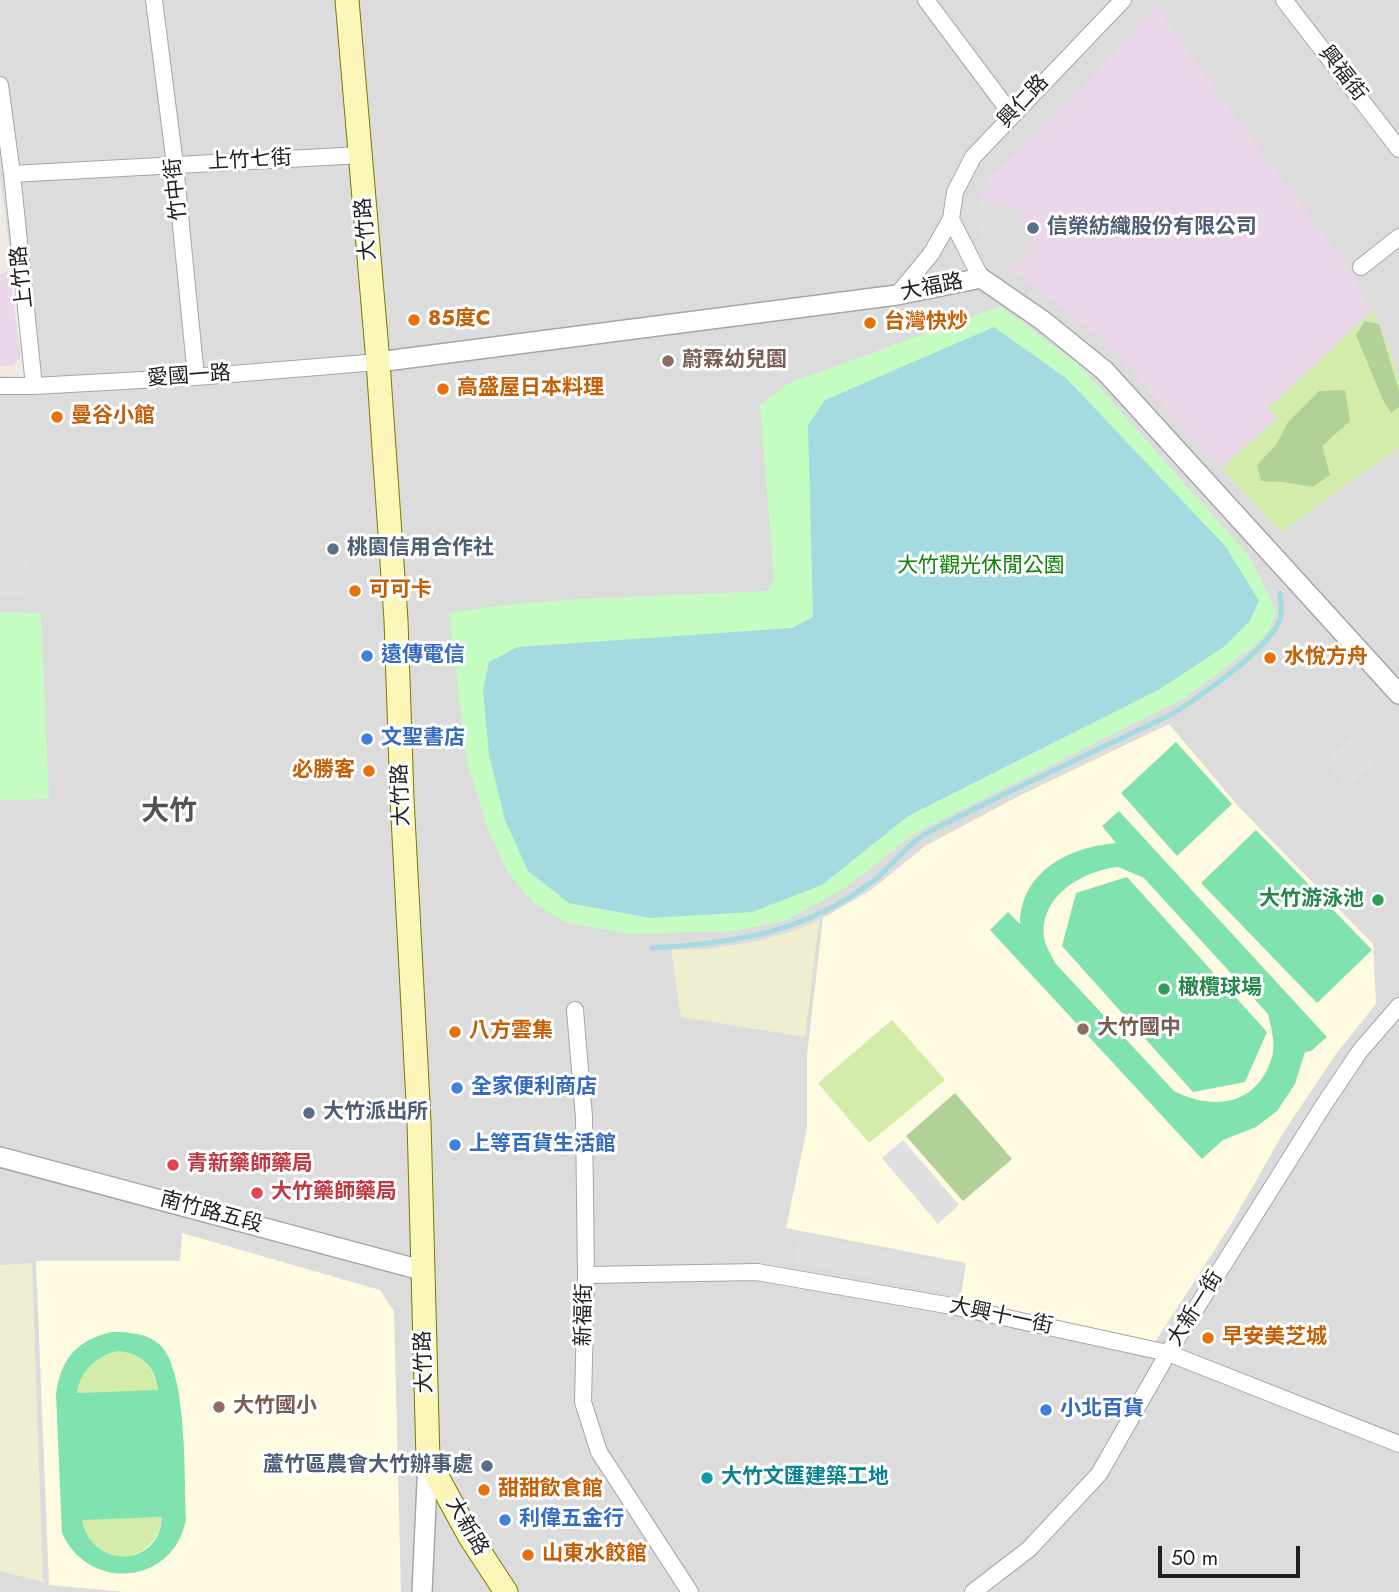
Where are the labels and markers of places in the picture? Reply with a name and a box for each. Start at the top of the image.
place label: 信榮紡織股份有限公司 [1047,215,1257,241]
marker: 信榮紡織股份有限公司 [1025,220,1041,236]
place label: 85度C [428,307,490,333]
place label: 台灣快炒 [884,310,968,336]
marker: 85度C [406,312,422,328]
marker: 台灣快炒 [862,315,878,331]
place label: 蔚霖幼兒園 [682,348,787,374]
marker: 蔚霖幼兒園 [660,353,676,369]
place label: 高盛屋日本料理 [457,376,604,402]
marker: 高盛屋日本料理 [435,381,451,397]
place label: 曼谷小館 [71,404,155,430]
marker: 曼谷小館 [49,409,65,425]
place label: 桃園信用合作社 [347,536,494,562]
marker: 桃園信用合作社 [325,541,341,557]
place label: 可可卡 [369,578,432,604]
marker: 可可卡 [347,583,363,599]
place label: 遠傳電信 [381,643,465,669]
place label: 水悅方舟 [1284,645,1368,671]
marker: 遠傳電信 [359,648,375,664]
marker: 水悅方舟 [1262,650,1278,666]
place label: 文聖書店 [381,726,465,752]
marker: 文聖書店 [359,731,375,747]
place label: 必勝客 [292,758,355,784]
marker: 必勝客 [361,763,377,779]
place label: 大竹游泳池 [1259,887,1364,913]
marker: 大竹游泳池 [1370,892,1386,908]
place label: 橄欖球場 [1178,976,1262,1002]
marker: 橄欖球場 [1156,981,1172,997]
place label: 大竹國中 [1097,1016,1181,1042]
place label: 八方雲集 [469,1019,553,1045]
marker: 大竹國中 [1075,1021,1091,1037]
marker: 八方雲集 [447,1024,463,1040]
place label: 全家便利商店 [471,1075,597,1101]
marker: 全家便利商店 [449,1080,465,1096]
place label: 大竹派出所 [323,1100,428,1126]
marker: 大竹派出所 [301,1105,317,1121]
place label: 上等百貨生活館 [469,1132,616,1158]
marker: 上等百貨生活館 [447,1137,463,1153]
place label: 青新藥師藥局 [187,1152,313,1178]
marker: 青新藥師藥局 [165,1157,181,1173]
place label: 大竹藥師藥局 [271,1180,397,1206]
marker: 大竹藥師藥局 [249,1185,265,1201]
place label: 早安美芝城 [1222,1325,1327,1351]
marker: 早安美芝城 [1200,1330,1216,1346]
place label: 大竹國小 [233,1394,317,1420]
place label: 小北百貨 [1060,1397,1144,1423]
marker: 大竹國小 [211,1399,227,1415]
marker: 小北百貨 [1038,1402,1054,1418]
place label: 蘆竹區農會大竹辦事處 [263,1453,473,1479]
marker: 蘆竹區農會大竹辦事處 [479,1458,495,1474]
place label: 大竹文匯建築工地 [721,1465,889,1491]
marker: 大竹文匯建築工地 [699,1470,715,1486]
place label: 甜甜飲食館 [498,1477,603,1503]
marker: 甜甜飲食館 [476,1482,492,1498]
place label: 利偉五金行 [519,1507,624,1533]
marker: 利偉五金行 [497,1512,513,1528]
place label: 山東水餃館 [542,1542,647,1568]
marker: 山東水餃館 [520,1547,536,1563]

